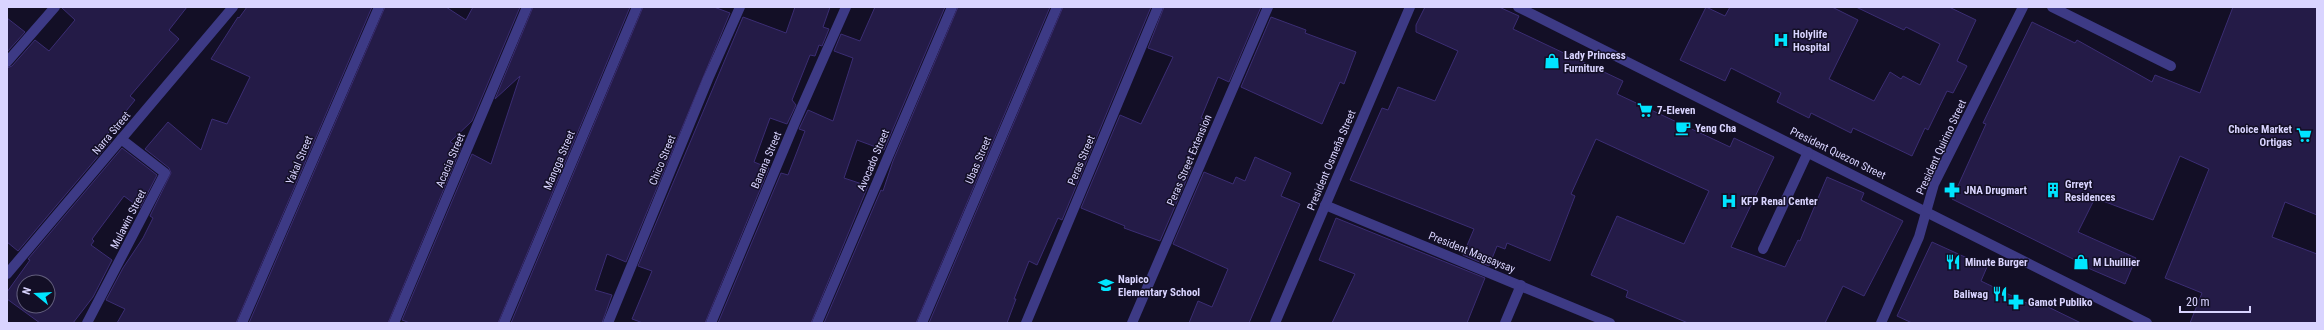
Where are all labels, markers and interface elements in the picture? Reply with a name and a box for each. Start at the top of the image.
place label: Holylife Hospital [1793,28,1830,54]
hospital icon: Holylife Hospital [1772,31,1790,49]
place label: Lady Princess Furniture [1564,49,1626,75]
shop icon: Lady Princess Furniture [1543,52,1561,70]
street label: President Quirino Street [1914,98,1969,197]
supermarket icon: 7-Eleven [1636,101,1654,119]
place label: 7-Eleven [1657,104,1695,117]
street label: President Osmeña Street [1304,108,1358,212]
street label: Narra Street [90,109,133,157]
street label: Peras Street Extension [1164,113,1215,208]
cafe icon: Yeng Cha [1674,119,1692,137]
place label: Yeng Cha [1695,122,1736,135]
place label: Choice Market Ortigas [2228,123,2293,149]
street label: President Quezon Street [1788,125,1888,182]
supermarket icon: Choice Market Ortigas [2295,126,2313,144]
street label: Avocado Street [855,127,892,193]
street label: Mangga Street [541,129,578,192]
street label: Banana Street [749,130,784,191]
street label: Acacia Street [433,131,468,189]
street label: Chico Street [647,133,678,187]
street label: Peras Street [1065,133,1098,187]
street label: Yakal Street [283,134,316,187]
street label: Ubas Street [963,135,994,186]
place label: Grreyt Residences [2065,178,2116,204]
pharmacy icon: JNA Drugmart [1943,181,1961,199]
building icon: Grreyt Residences [2044,181,2062,199]
place label: JNA Drugmart [1964,184,2027,197]
street label: Mulawin Street [108,187,149,251]
hospital icon: KFP Renal Center [1720,192,1738,210]
place label: KFP Renal Center [1741,195,1818,208]
street label: President Magsaysay [1427,229,1517,276]
restaurant icon: Minute Burger [1944,253,1962,271]
shop icon: M Lhuillier [2072,253,2090,271]
place label: Minute Burger [1965,256,2028,269]
place label: M Lhuillier [2093,256,2140,269]
place label: Napico Elementary School [1118,273,1200,299]
north arrow [16,274,56,314]
school or university icon: Napico Elementary School [1097,276,1115,294]
restaurant icon: Baliwag [1991,285,2009,303]
text: N [20,286,34,296]
place label: Baliwag [1953,288,1988,301]
scale bar [2180,288,2250,314]
pharmacy icon: Gamot Publiko [2007,293,2025,311]
text: 20 m [2186,295,2210,309]
place label: Gamot Publiko [2028,296,2093,309]

